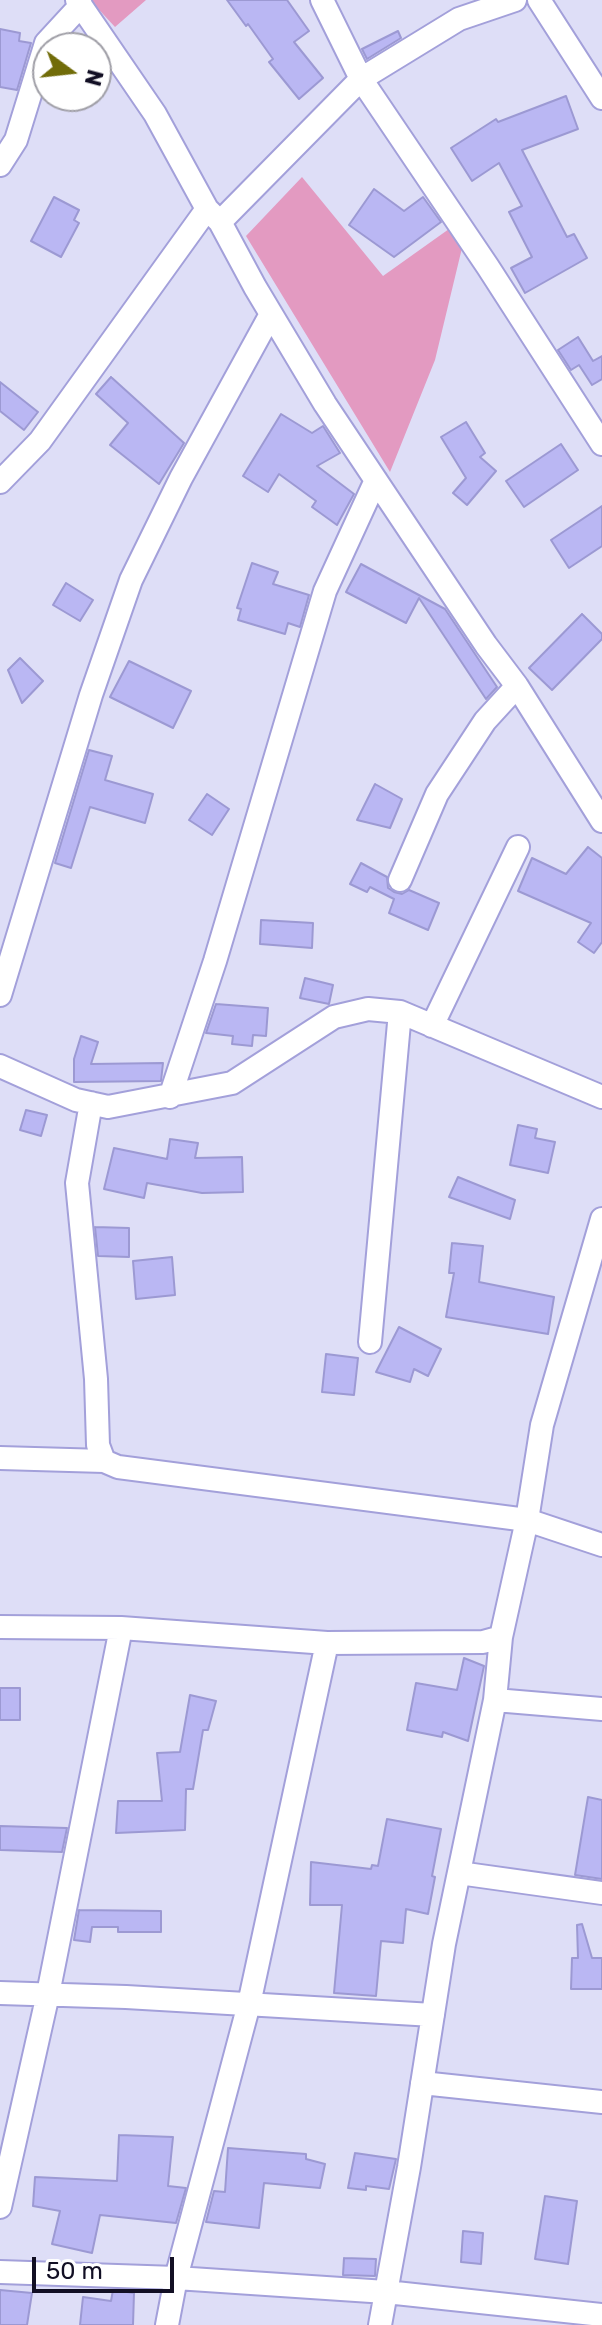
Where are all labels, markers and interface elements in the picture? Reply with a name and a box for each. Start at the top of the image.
north arrow [32,32,112,112]
text: N [79,67,109,89]
scale bar [36,2241,178,2291]
text: 50 m [46,2257,103,2285]

